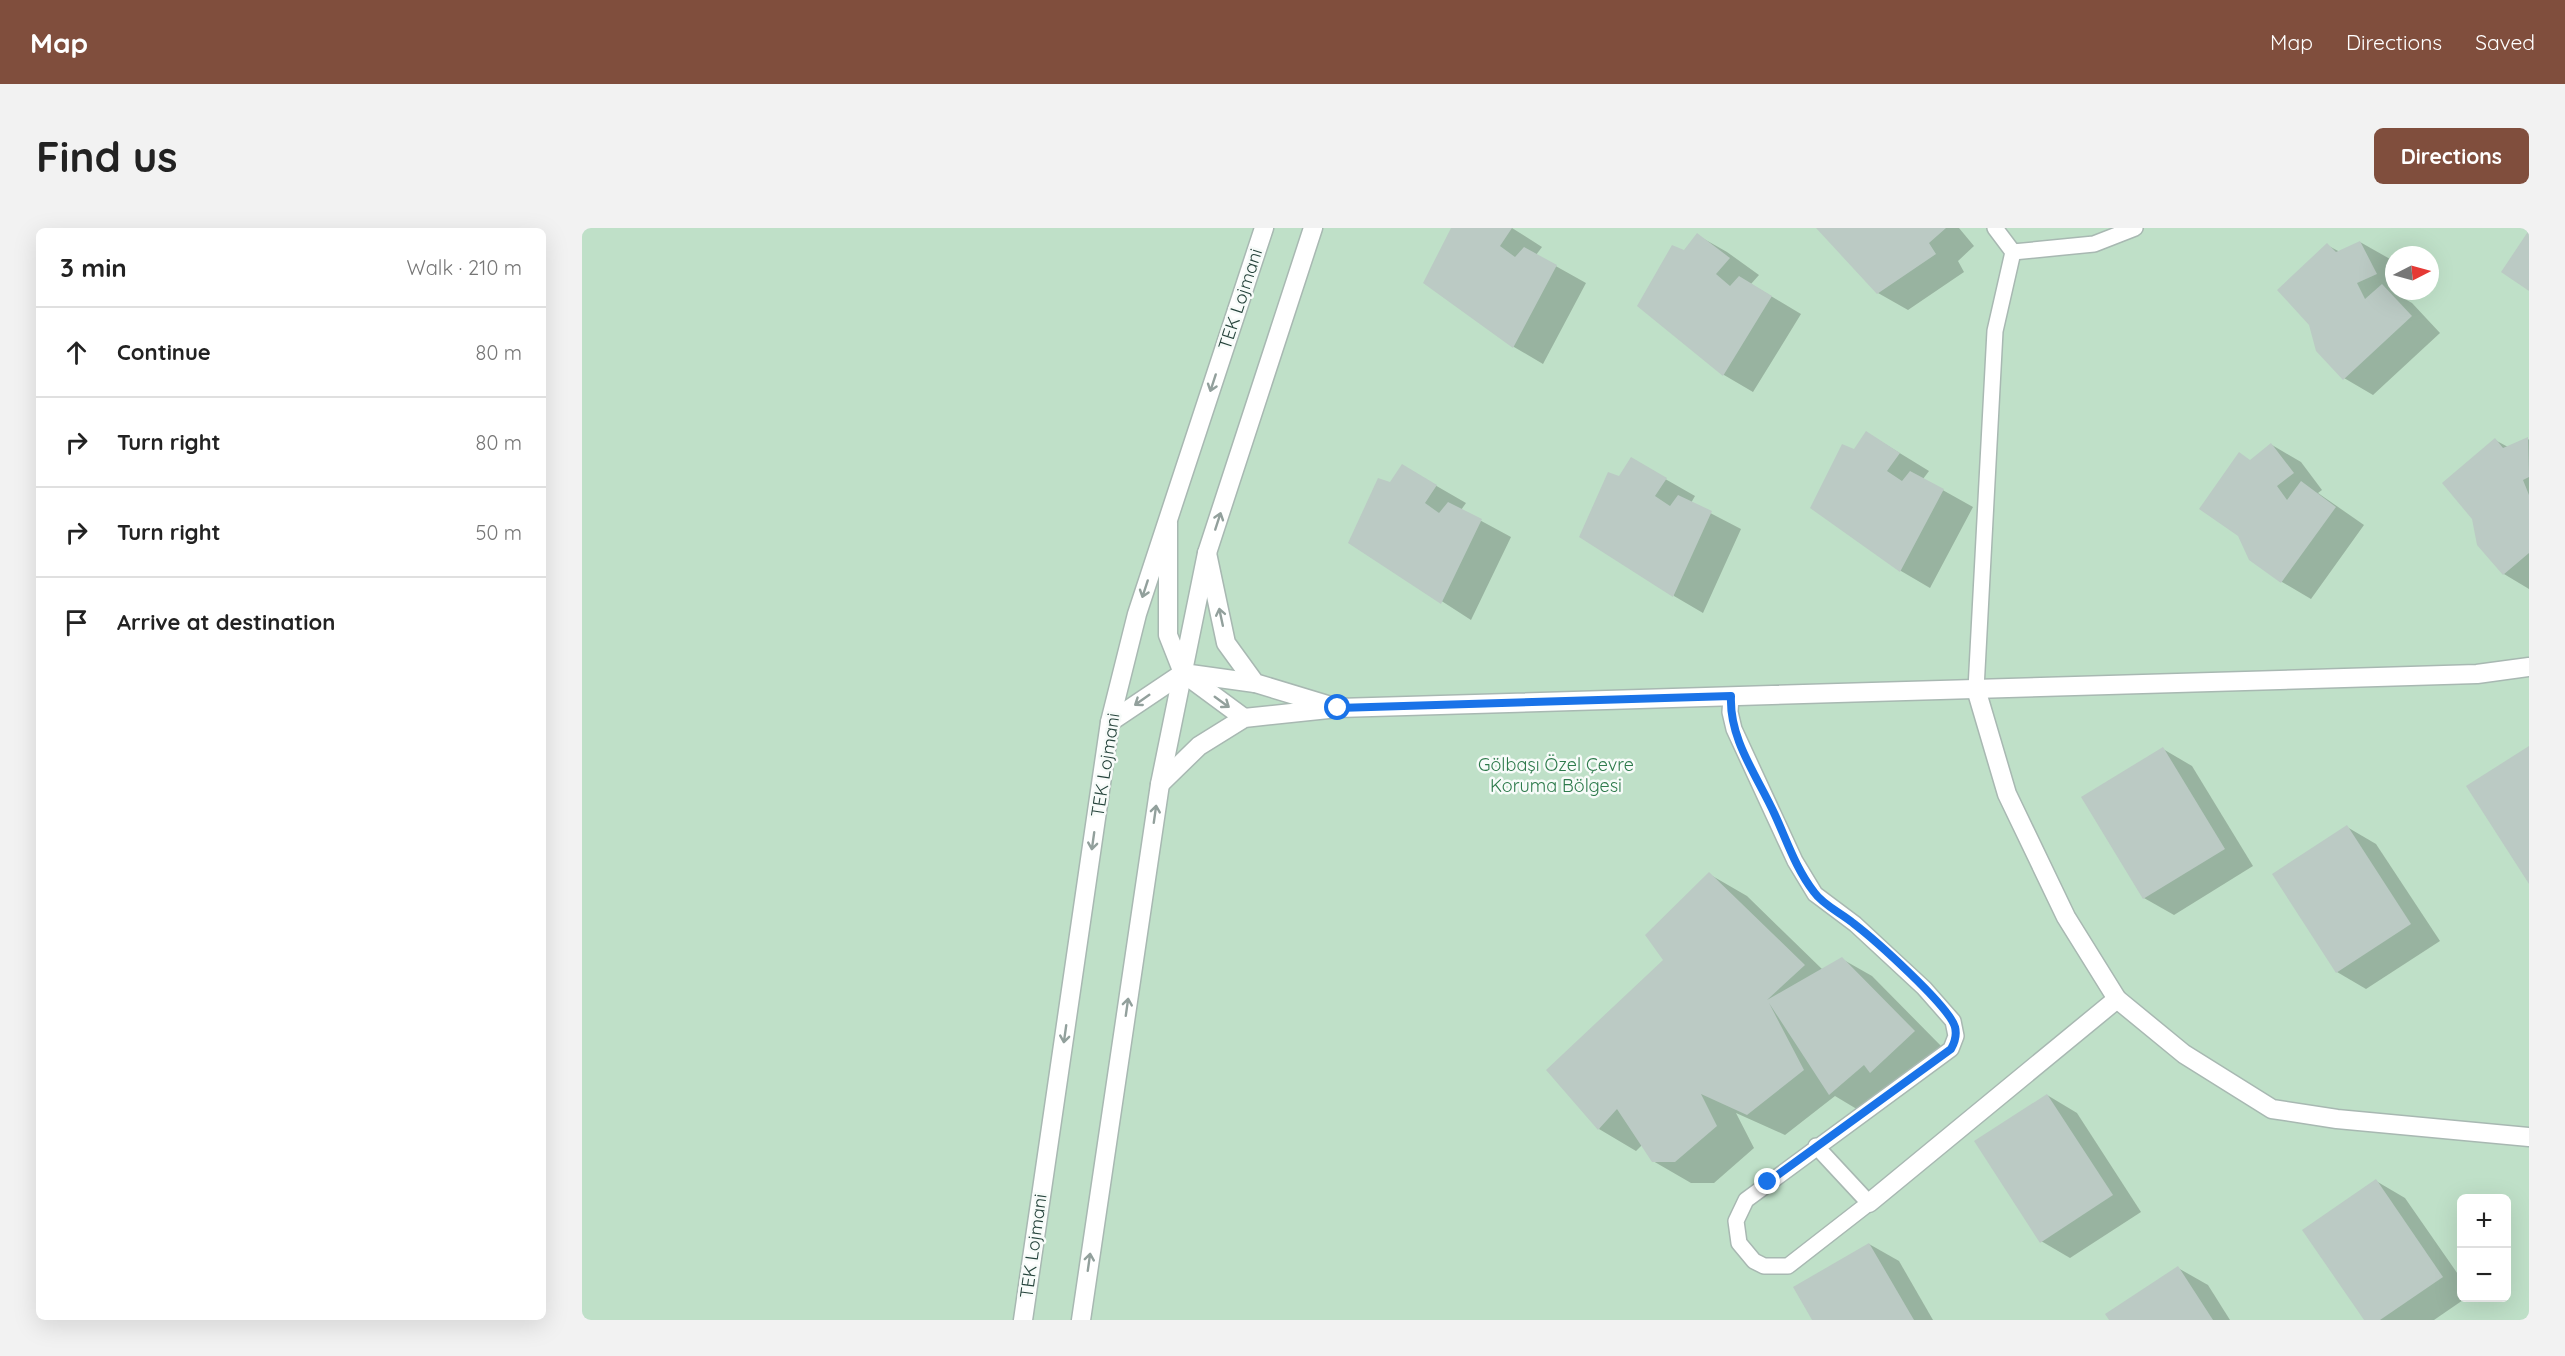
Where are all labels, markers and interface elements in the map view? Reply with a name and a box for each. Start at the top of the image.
text: Map [30,25,88,60]
text: Map [2270,29,2313,55]
text: Directions [2346,29,2442,55]
text: Saved [2475,29,2535,55]
button: Directions [2374,128,2529,184]
text: Find us [36,130,178,183]
street label: TEK Lojmani [1213,245,1267,353]
north arrow [2385,246,2439,300]
text: 3 min [60,251,127,284]
text: Walk · 210 m [407,255,522,280]
icon: ahead [60,336,93,369]
text: Continue [117,338,211,366]
text: 80 m [476,340,522,365]
one-way arrow [1206,373,1217,392]
icon: right [60,426,93,459]
text: Turn right [117,428,221,456]
text: 80 m [476,430,522,455]
one-way arrow [1213,512,1224,531]
icon: right [60,516,93,549]
text: Turn right [117,518,221,546]
text: 50 m [476,520,522,545]
one-way arrow [1139,579,1150,598]
icon: arrive [60,606,93,639]
one-way arrow [1214,607,1226,626]
text: Arrive at destination [117,608,335,636]
one-way arrow [1134,694,1150,706]
route start [1324,694,1350,720]
one-way arrow [1213,695,1229,708]
street label: TEK Lojmani [1085,711,1125,819]
park label: Gölbaşı Özel Çevre Koruma Bölgesi [1478,753,1634,797]
one-way arrow [1150,805,1161,824]
one-way arrow [1087,830,1098,850]
one-way arrow [1122,997,1133,1017]
one-way arrow [1059,1023,1070,1043]
route end [1754,1168,1780,1194]
street label: TEK Lojmani [1014,1192,1052,1300]
map controls [2457,1194,2511,1302]
button: + [2457,1194,2511,1248]
button: − [2457,1248,2511,1302]
one-way arrow [1084,1253,1095,1273]

